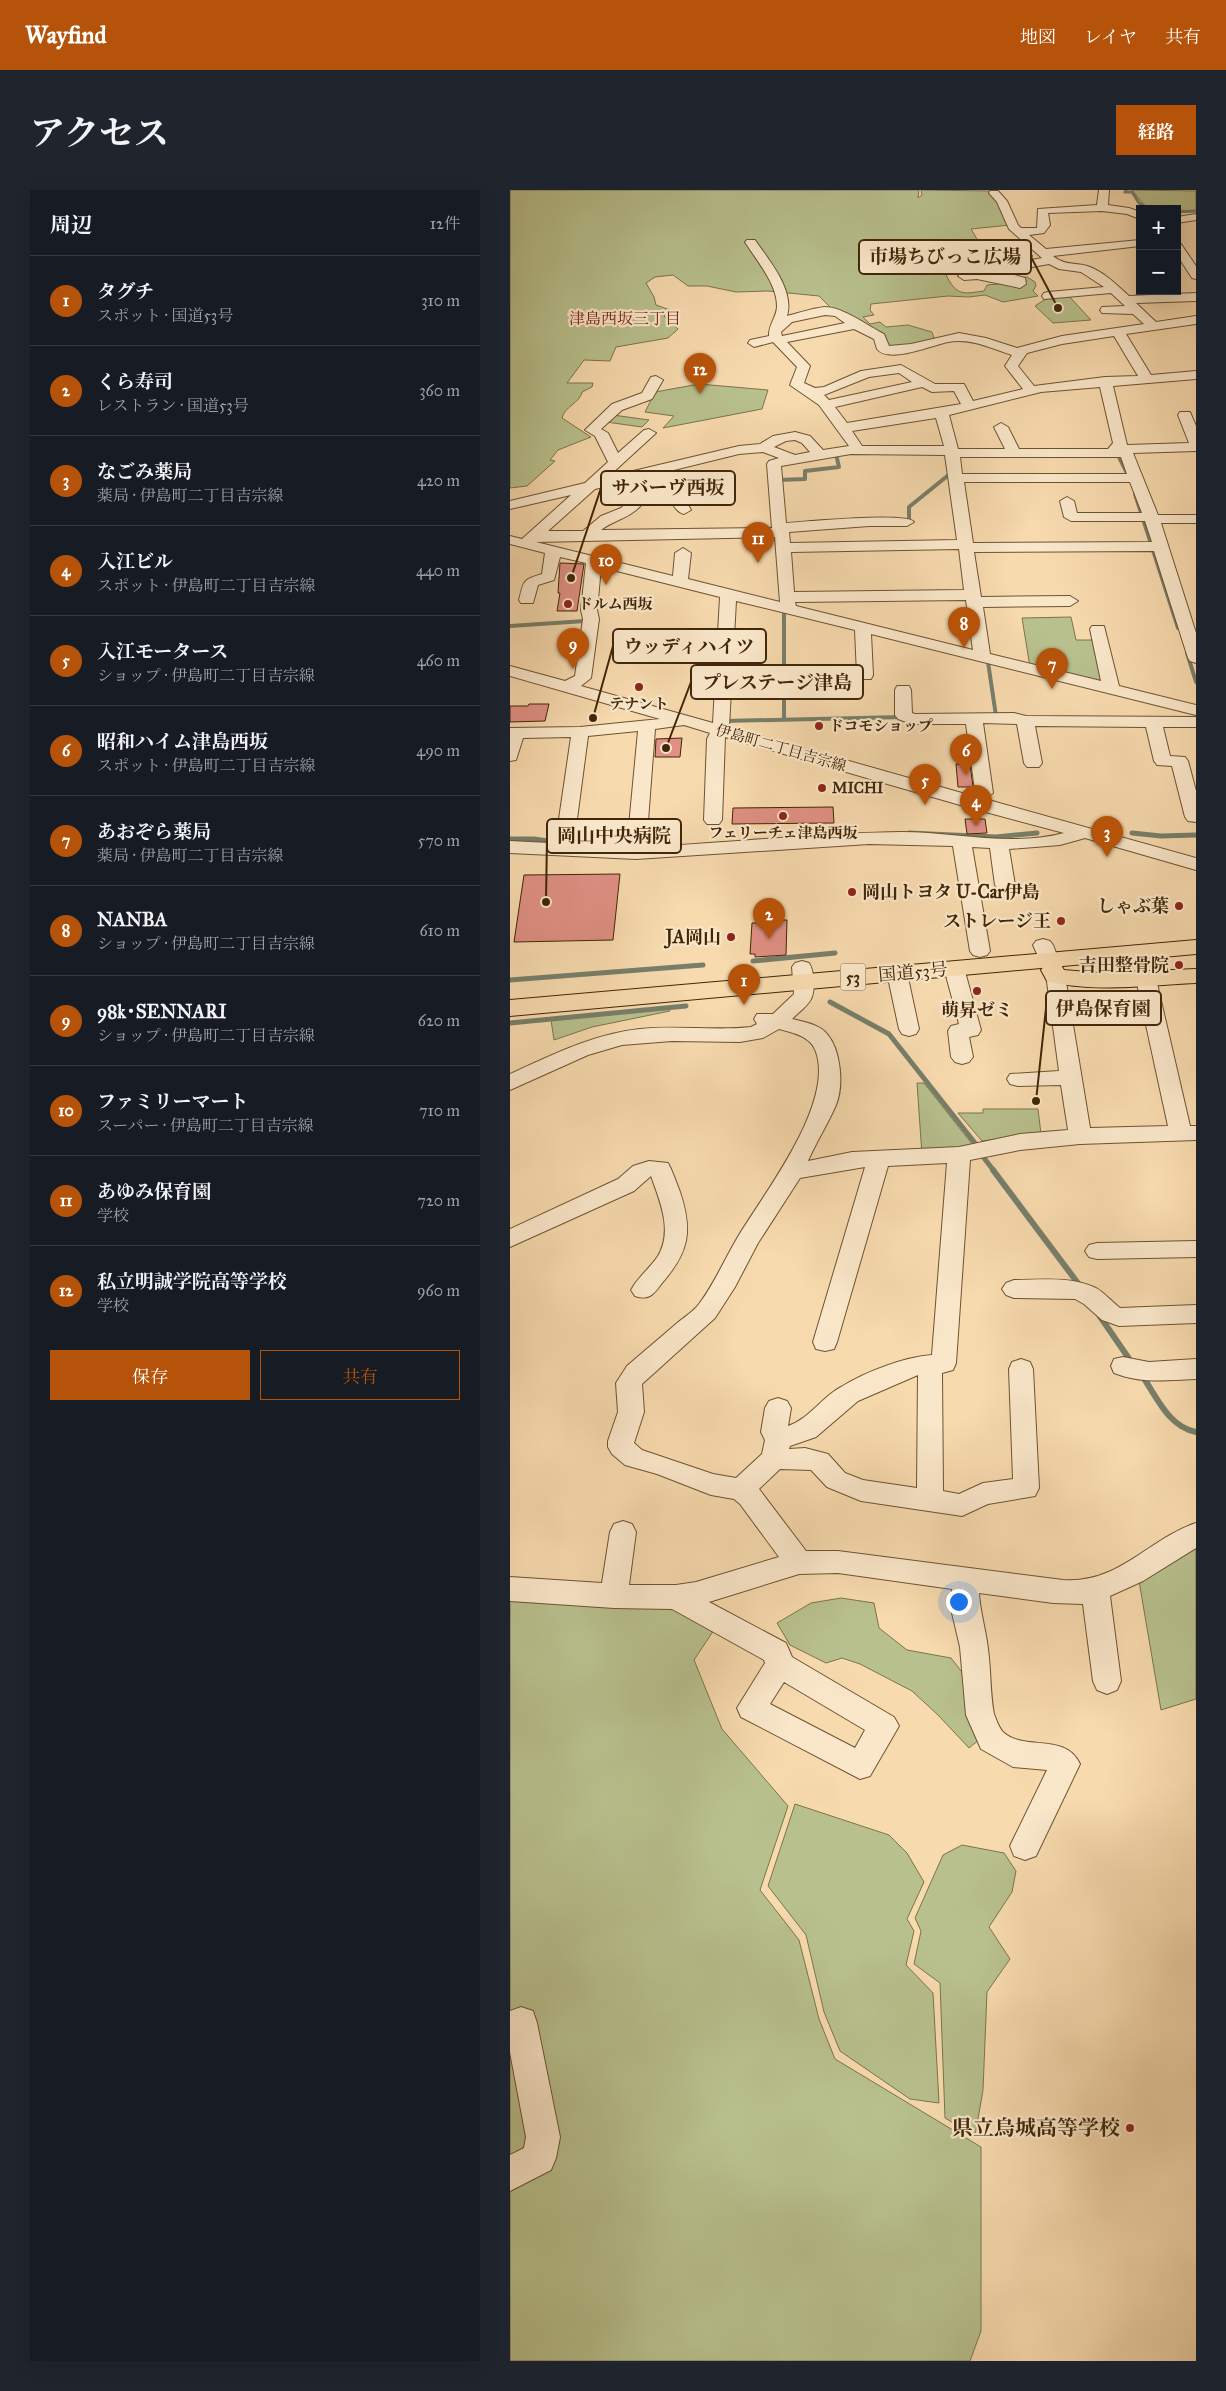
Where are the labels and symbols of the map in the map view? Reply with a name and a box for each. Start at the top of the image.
callout: 市場ちびっこ広場 [859,240,1031,274]
text: 市場ちびっこ広場 [869,245,1021,268]
district label: 津島西坂三丁目 [569,309,681,328]
pin: 12 [684,353,716,394]
callout: サバーヴ西坂 [601,471,735,505]
text: サバーヴ西坂 [612,476,724,499]
pin: 11 [742,522,774,563]
pin: 10 [590,544,622,585]
place label: ドルム西坂 [578,595,652,613]
marker: ドルム西坂 [562,598,574,610]
pin: 8 [948,607,980,648]
pin: 9 [557,628,589,669]
callout: ウッディハイツ [613,629,766,663]
text: ウッディハイツ [623,635,755,658]
pin: 7 [1036,648,1068,689]
callout: プレステージ津島 [691,665,863,699]
text: プレステージ津島 [702,671,852,694]
marker: テナント [633,681,645,693]
place label: テナント [609,695,669,713]
place label: ドコモショップ [829,717,933,735]
marker: ドコモショップ [813,720,825,732]
street label: 伊島町二丁目吉宗線 [714,721,848,775]
pin: 6 [950,734,982,775]
pin: 5 [909,764,941,805]
place label: MICHI [832,779,884,797]
marker: MICHI [816,782,828,794]
pin: 4 [960,785,992,826]
marker: フェリーチェ津島西坂 [777,810,789,822]
pin: 3 [1091,816,1123,857]
callout: 岡山中央病院 [547,819,681,853]
text: 岡山中央病院 [557,824,671,847]
place label: フェリーチェ津島西坂 [709,824,857,842]
place label: 岡山トヨタ U-Car伊島 [862,881,1040,903]
marker: 岡山トヨタ U-Car伊島 [846,886,858,898]
place label: しゃぶ葉 [1097,895,1169,917]
pin: 2 [753,898,785,939]
marker: しゃぶ葉 [1173,900,1185,912]
place label: ストレージ王 [943,910,1051,932]
marker: ストレージ王 [1055,915,1067,927]
place label: JA岡山 [664,926,721,949]
marker: JA岡山 [725,931,737,943]
place label: 吉田整骨院 [1079,954,1169,976]
street label: 国道53号 [877,958,949,986]
marker: 吉田整骨院 [1173,959,1185,971]
pin: 1 [728,964,760,1005]
road number: 53 [840,964,866,990]
marker: 萌昇ゼミ [971,985,983,997]
callout: 伊島保育園 [1046,991,1161,1025]
text: 伊島保育園 [1055,997,1151,1020]
place label: 萌昇ゼミ [941,999,1013,1021]
your location [946,1589,972,1615]
place label: 県立烏城高等学校 [952,2115,1120,2141]
marker: 県立烏城高等学校 [1124,2122,1136,2134]

